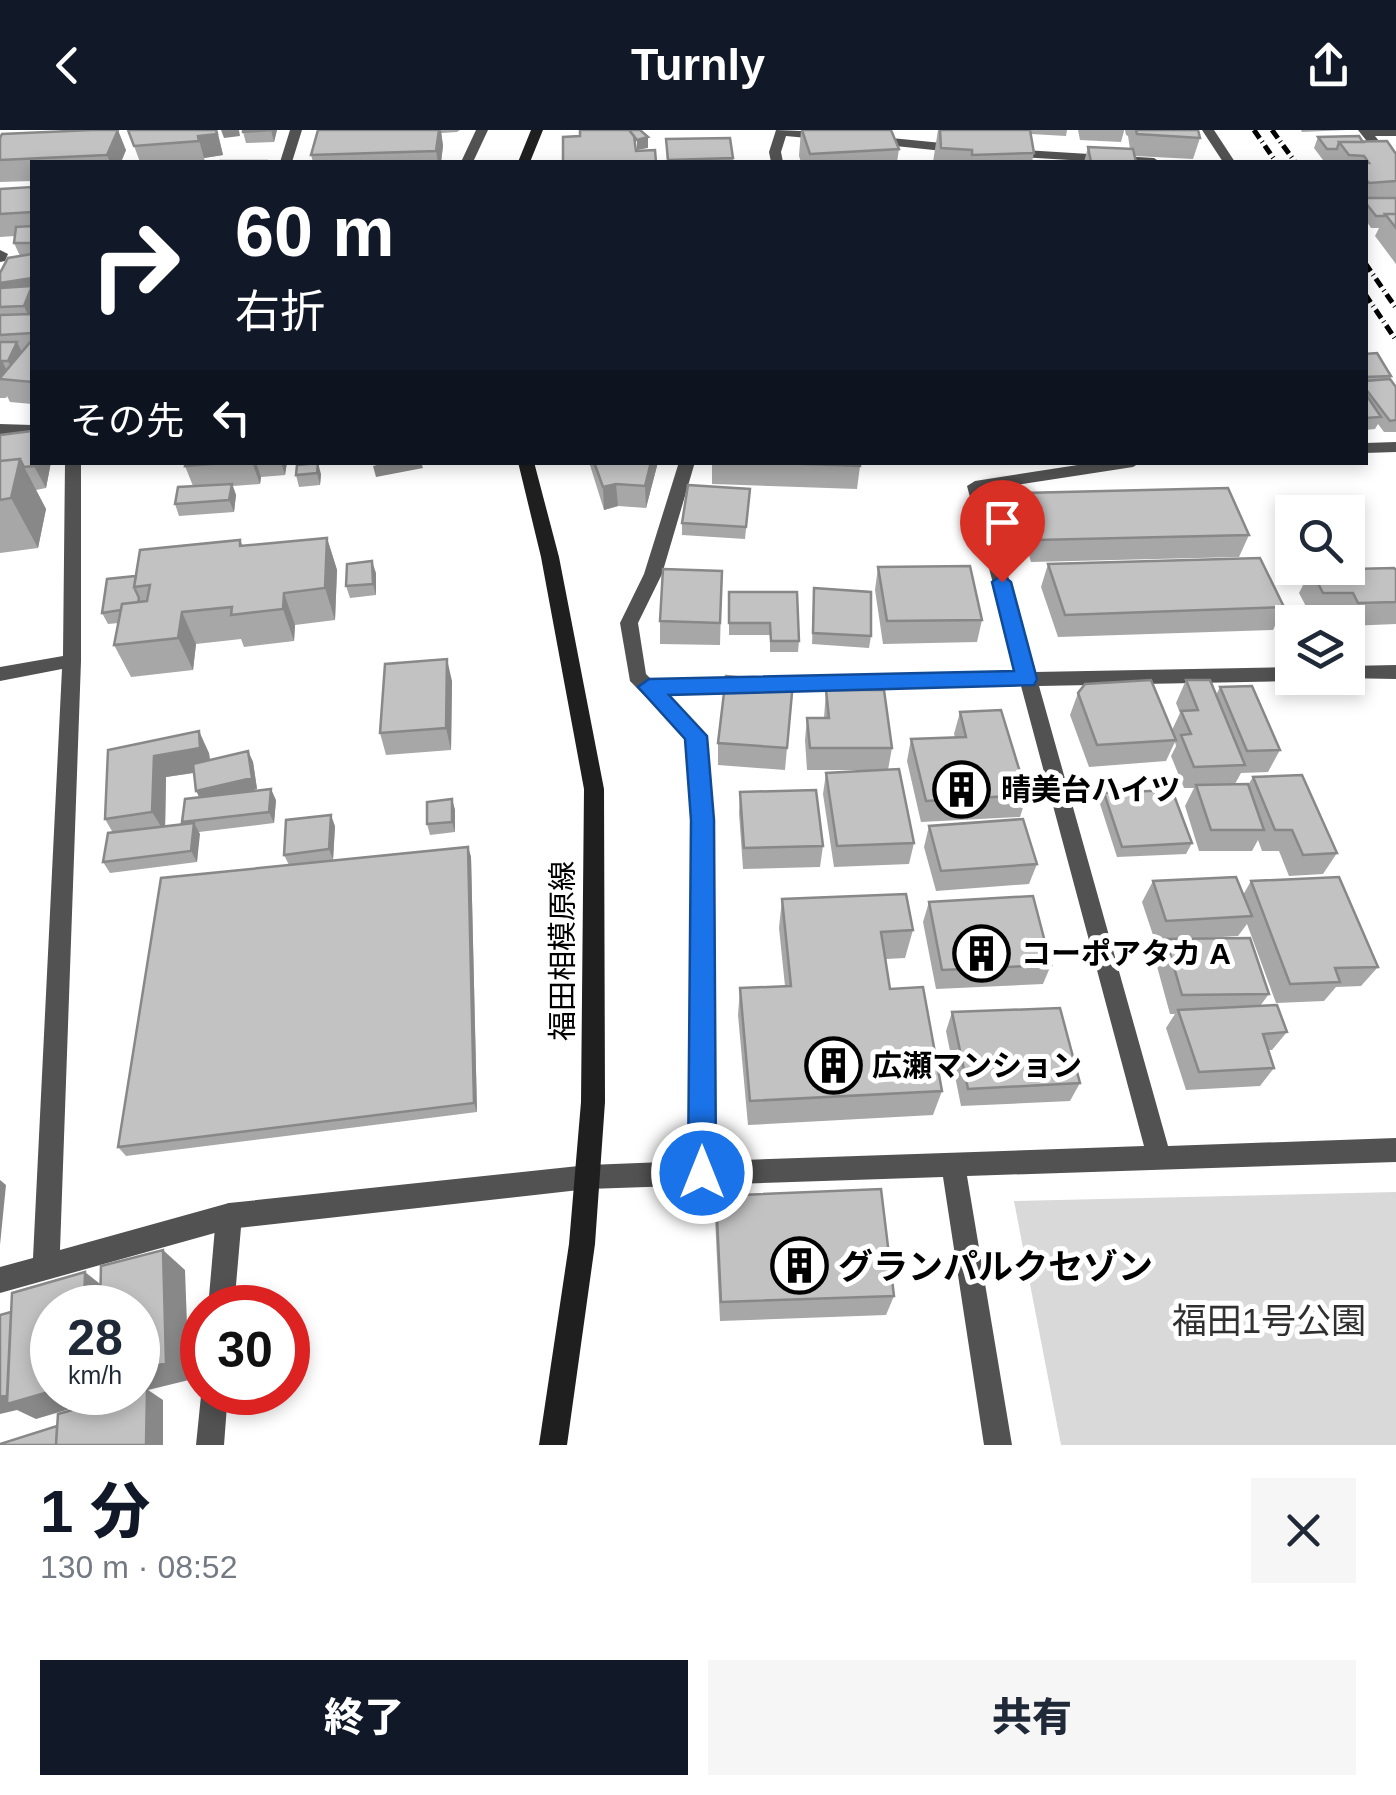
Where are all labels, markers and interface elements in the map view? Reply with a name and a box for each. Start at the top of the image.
icon: back [40,38,95,93]
icon: share [1301,38,1356,93]
text: Turnly [631,39,765,90]
text: 60 m [235,193,395,271]
icon: right [70,200,200,330]
text: 右折 [235,286,325,337]
icon: left [204,390,259,445]
text: その先 [70,400,184,442]
pin [960,480,1045,583]
icon: arrive [975,495,1030,550]
map controls [1275,495,1365,695]
button: search [1275,495,1365,585]
button: layers [1275,605,1365,695]
building icon: 晴美台ハイツ [932,759,992,819]
place label: 晴美台ハイツ [1001,773,1180,806]
street label: 福田相模原線 [546,861,579,1041]
building icon: コーポアタカ A [952,923,1012,983]
place label: コーポアタカ A [1021,937,1231,970]
building icon: 広瀬マンション [803,1035,863,1095]
place label: 広瀬マンション [872,1049,1082,1082]
position arrow [650,1121,754,1225]
building icon: グランパルクセゾン [769,1236,829,1296]
place label: グランパルクセゾン [838,1247,1153,1286]
speed limit sign: 30 [180,1285,310,1415]
park label: 福田1号公園 [1172,1301,1366,1340]
text: 28 [67,1310,123,1366]
text: km/h [68,1361,122,1389]
text: 1 分 [40,1478,150,1545]
button: close [1251,1478,1356,1583]
text: 130 m · 08:52 [40,1549,237,1585]
button: 終了 [40,1660,688,1775]
button: 共有 [708,1660,1356,1775]

